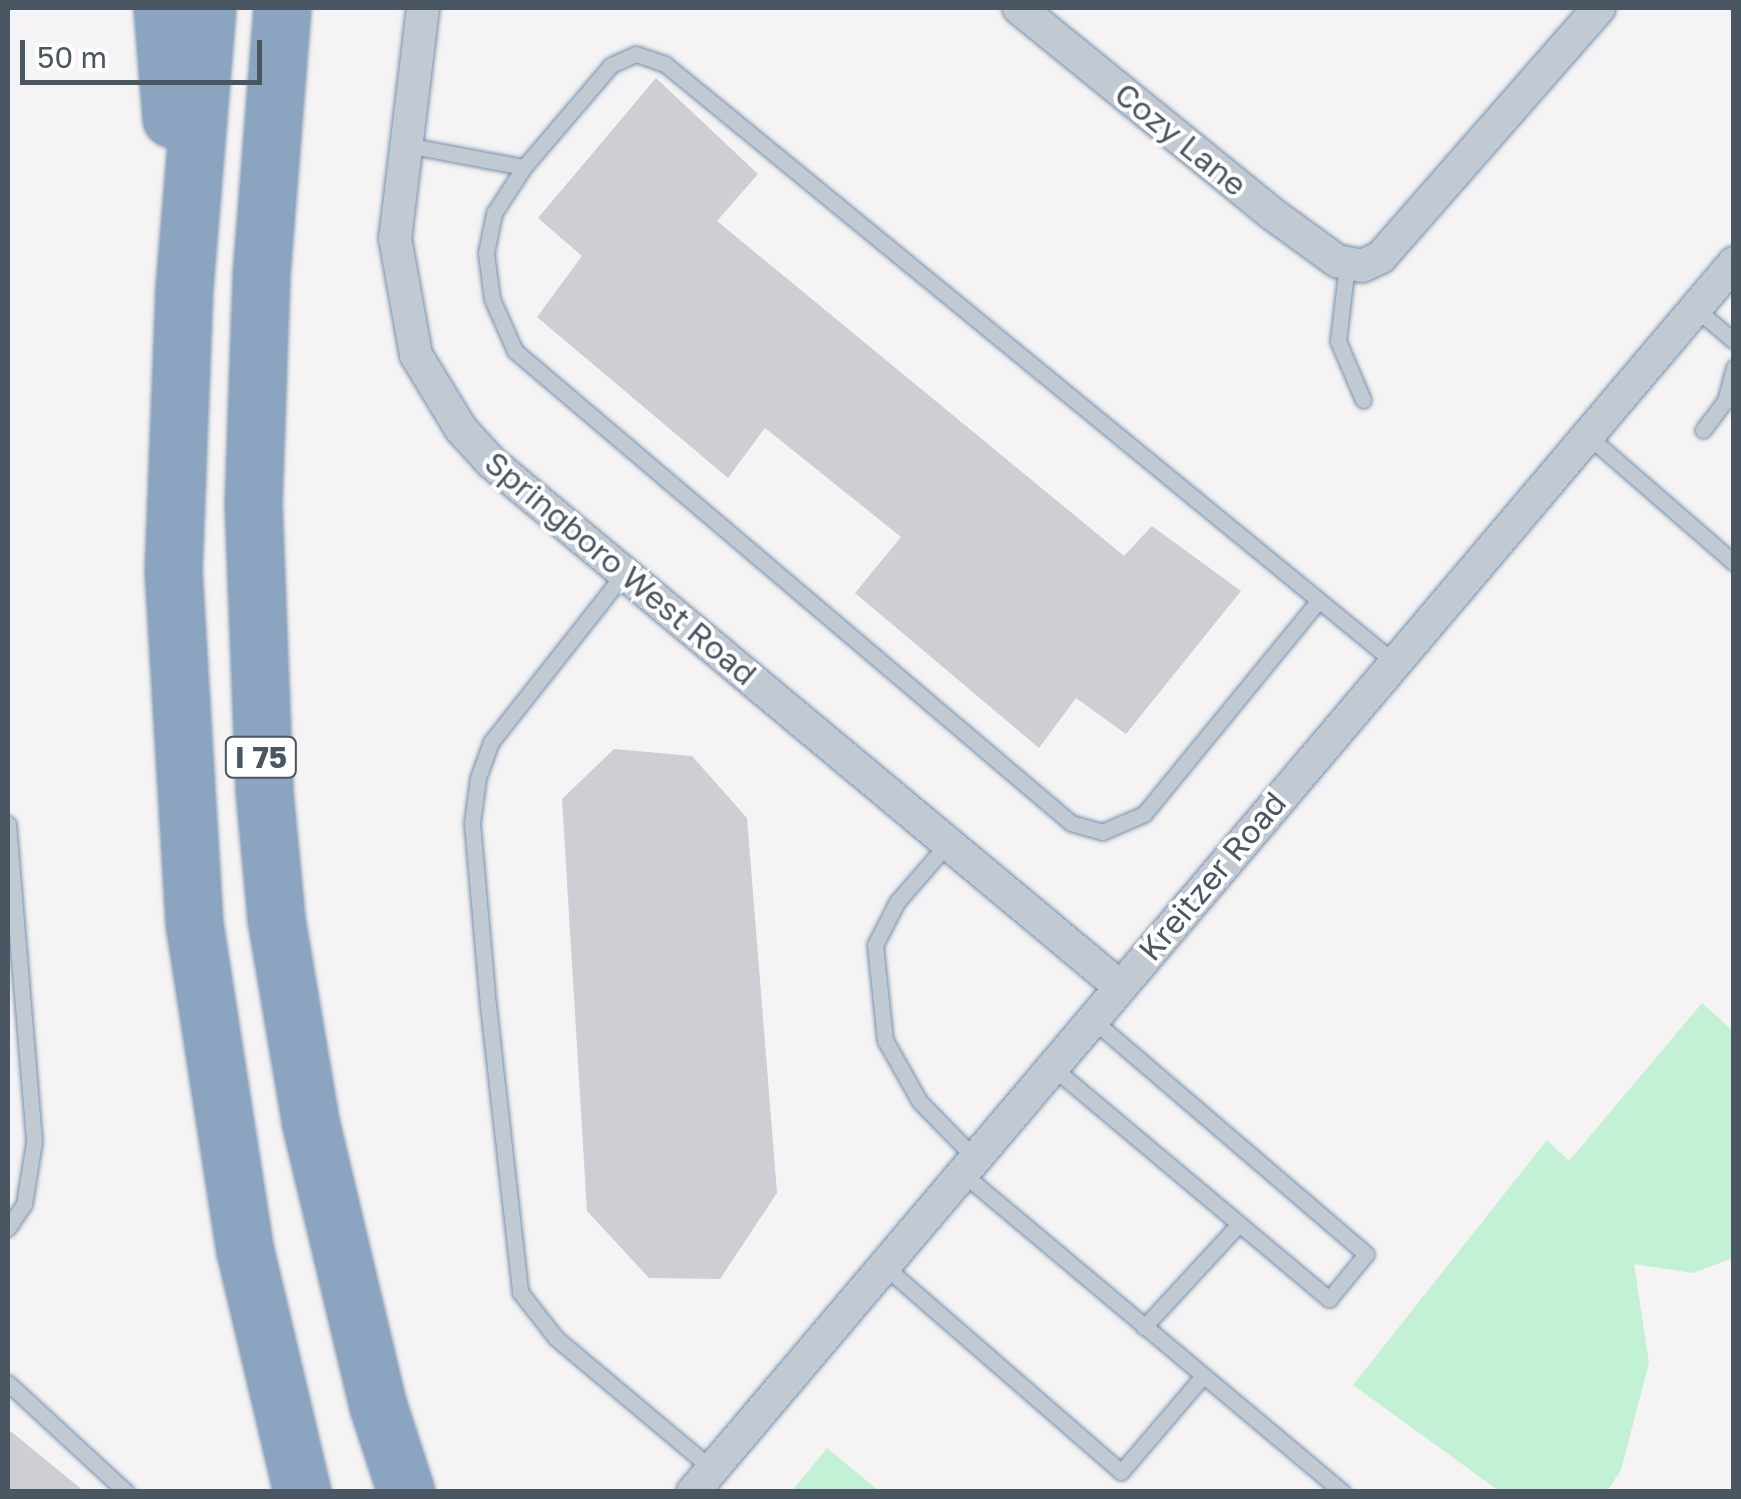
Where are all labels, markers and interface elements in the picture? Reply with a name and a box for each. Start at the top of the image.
scale bar [25,20,268,82]
text: 50 m [37,39,107,75]
street label: Cozy Lane [1107,74,1255,204]
street label: Springboro West Road [477,443,765,693]
road number: I 75 [224,732,298,782]
street label: Kreitzer Road [1130,784,1294,968]

